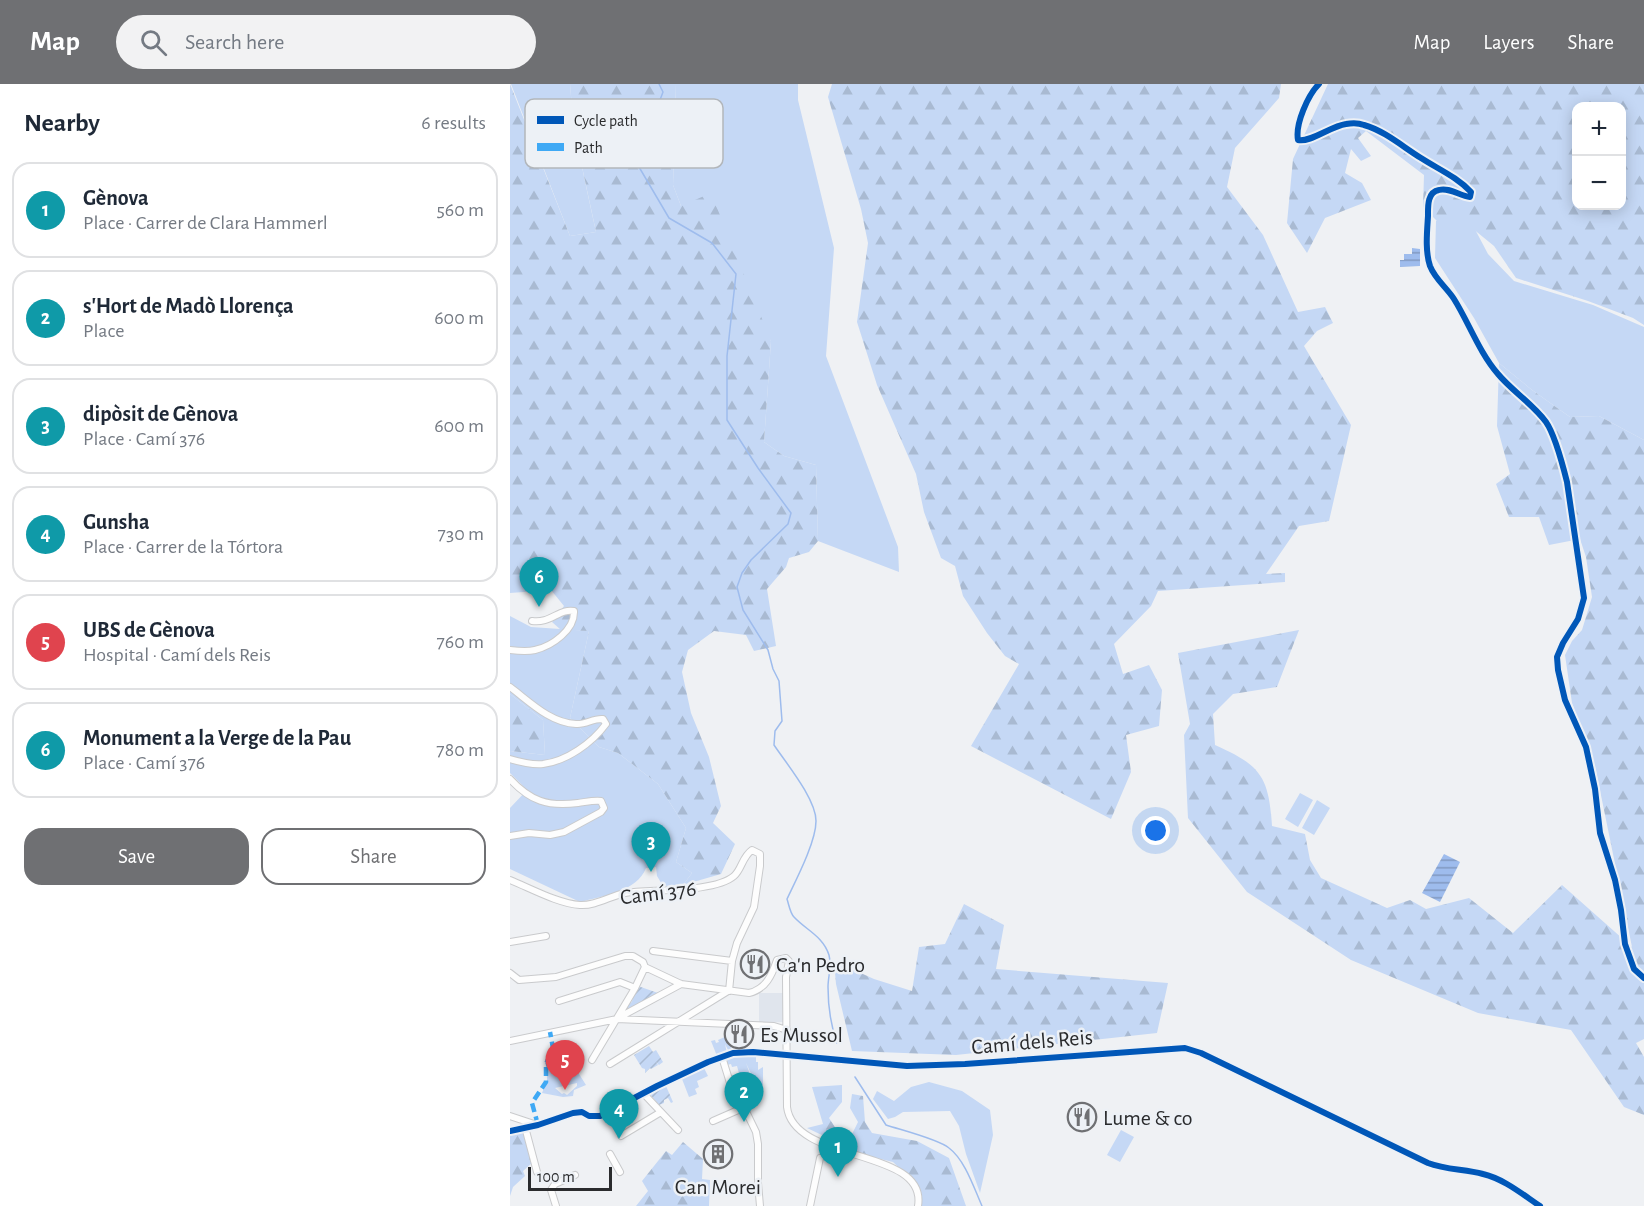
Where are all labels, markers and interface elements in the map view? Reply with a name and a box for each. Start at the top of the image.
search box [116,15,536,69]
icon: search [137,26,170,59]
text: Map [30,28,80,56]
text: Search here [185,31,284,53]
text: Map [1414,32,1450,53]
text: Layers [1483,32,1534,53]
text: Share [1567,32,1614,53]
legend [525,99,723,168]
map controls [1572,102,1626,210]
button: + [1572,102,1626,156]
text: Nearby [24,110,100,136]
text: 6 results [421,113,486,133]
text: Cycle path [574,113,638,130]
text: Path [574,140,603,156]
button: − [1572,156,1626,210]
text: Gènova [83,187,149,209]
text: 1 [42,200,49,220]
text: 560 m [436,200,484,220]
text: Place · Carrer de Clara Hammerl [83,213,328,233]
text: s'Hort de Madò Llorença [83,295,293,317]
text: 2 [41,308,50,328]
text: 600 m [434,308,484,328]
text: Place [83,321,124,341]
text: dipòsit de Gènova [83,403,238,425]
text: 3 [41,416,50,436]
text: 600 m [434,416,484,436]
text: Place · Camí 376 [83,429,205,449]
text: Gunsha [83,511,150,533]
text: 4 [40,524,51,544]
text: 730 m [438,524,484,544]
text: Place · Carrer de la Tórtora [83,537,283,557]
pin: 6 [519,558,558,607]
text: UBS de Gènova [83,619,215,641]
text: 5 [41,632,50,652]
text: 760 m [436,632,484,652]
text: Hospital · Camí dels Reis [83,645,271,665]
text: Monument a la Verge de la Pau [83,727,351,749]
text: 6 [41,740,50,760]
text: 780 m [436,740,484,760]
text: Place · Camí 376 [83,753,205,773]
your location [1141,816,1170,845]
pin: 3 [632,822,670,872]
button: Save [24,828,249,885]
button: Share [261,828,486,885]
street label: Camí 376 [619,877,697,909]
restaurant icon: Ca'n Pedro [739,948,771,980]
place label: Ca'n Pedro [776,954,865,976]
restaurant icon: Es Mussol [723,1018,755,1050]
place label: Es Mussol [760,1024,843,1046]
street label: Camí dels Reis [971,1026,1094,1058]
pin: 5 [546,1040,584,1090]
pin: 2 [724,1072,764,1122]
pin: 4 [600,1090,638,1139]
restaurant icon: Lume & co [1066,1101,1098,1133]
place label: Lume & co [1103,1107,1193,1129]
pin: 1 [818,1128,858,1177]
building icon: Can Morei [702,1138,734,1170]
scale bar [528,1164,612,1192]
text: 100 m [537,1169,575,1185]
place label: Can Morei [675,1176,761,1198]

